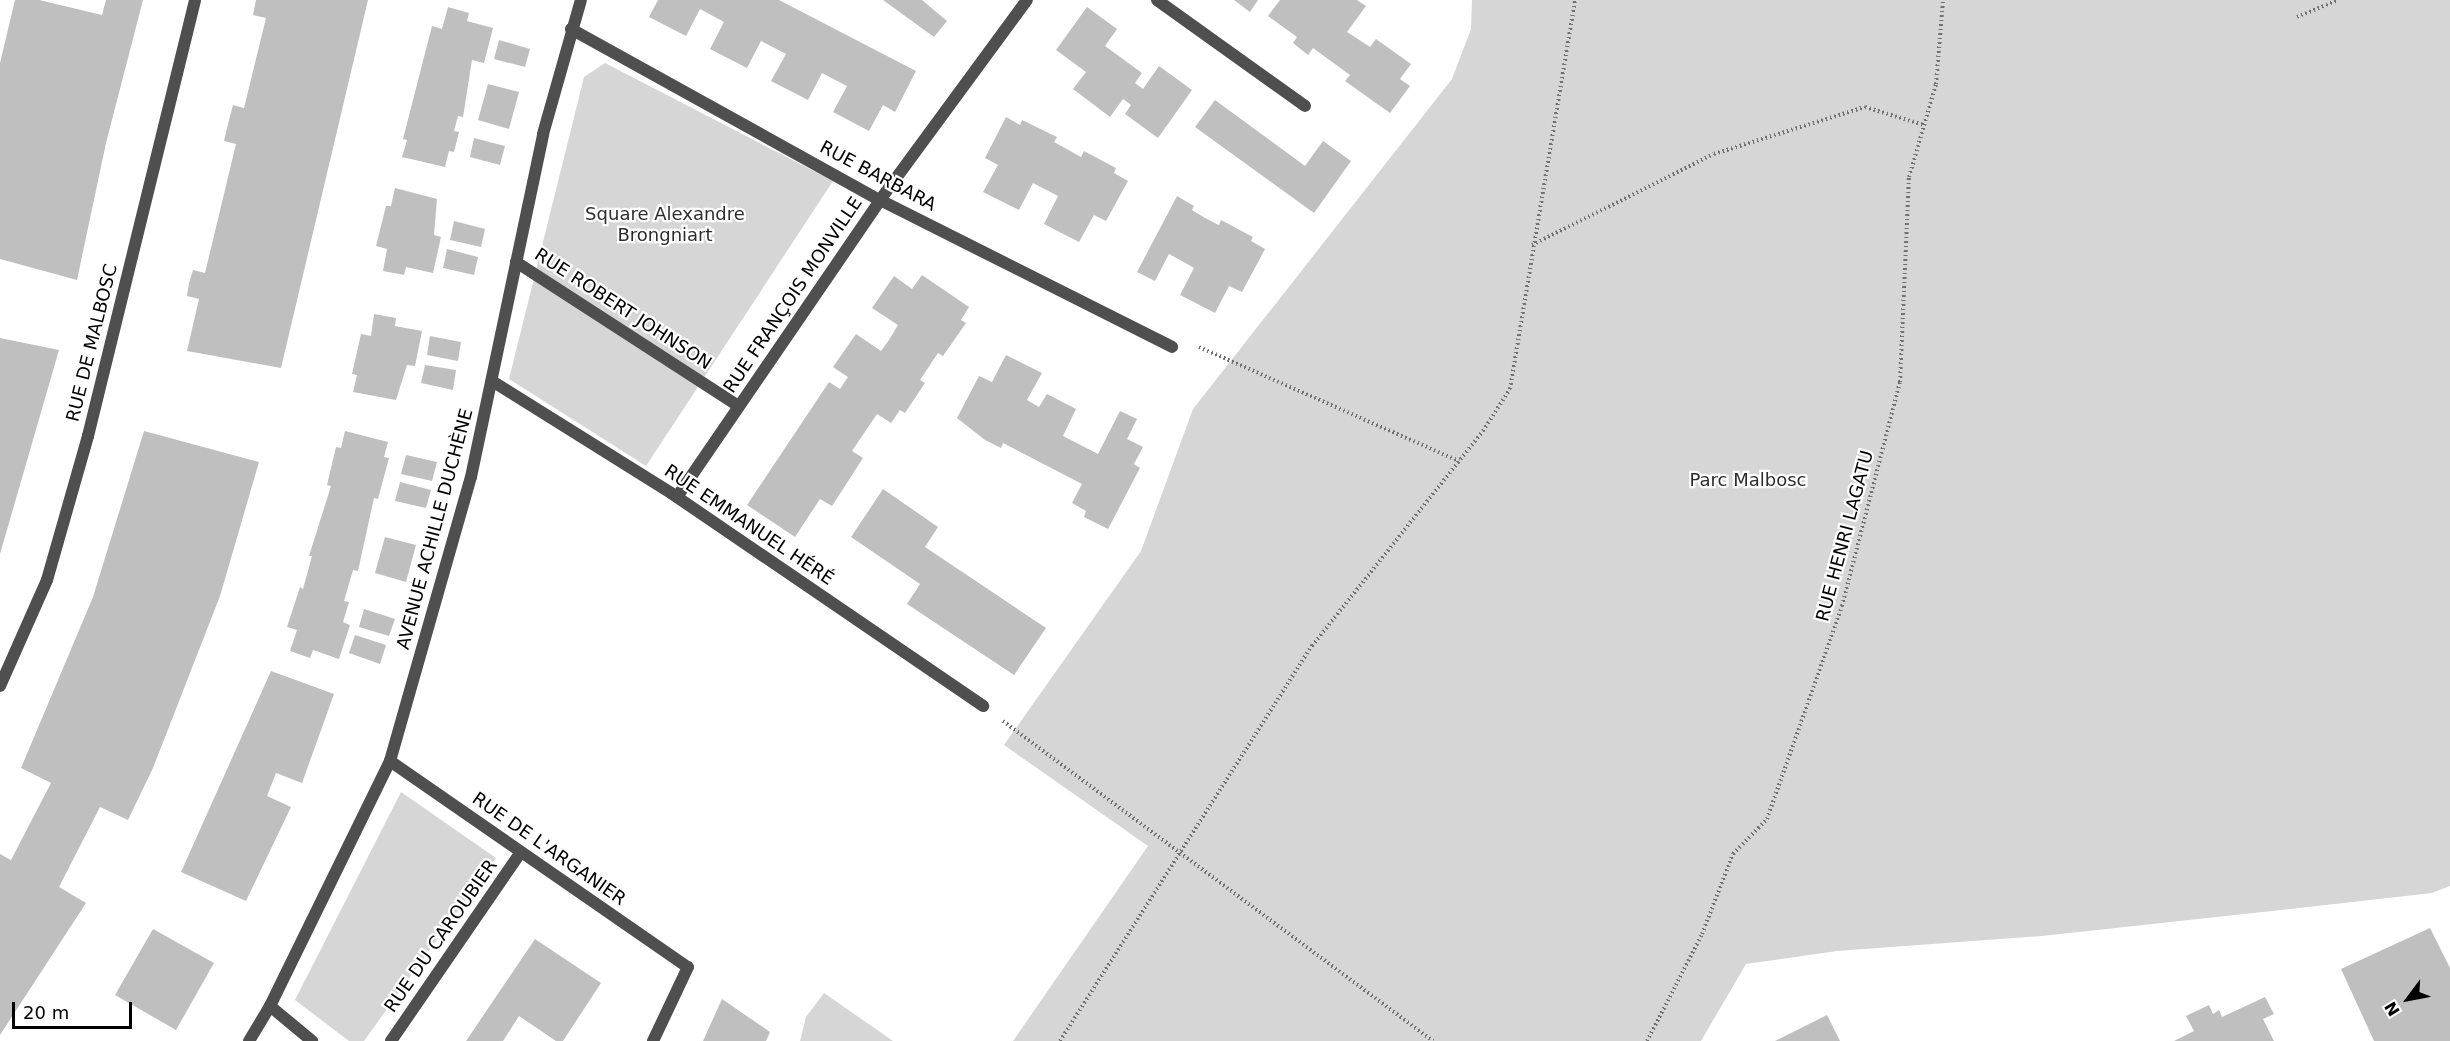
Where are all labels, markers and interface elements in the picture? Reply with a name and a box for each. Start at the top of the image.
street label: RUE BARBARA [816,136,940,216]
street label: RUE FRANÇOIS MONVILLE [719,193,867,397]
park label: Square Alexandre Brongniart [585,204,745,246]
street label: RUE ROBERT JOHNSON [530,244,716,374]
street label: RUE DE MALBOSC [62,262,122,424]
street label: AVENUE ACHILLE DUCHÈNE [392,406,478,652]
street label: RUE HENRI LAGATU [1812,448,1878,624]
street label: RUE EMMANUEL HÉRÉ [660,460,838,590]
park label: Parc Malbosc [1690,469,1806,491]
street label: RUE DE L'ARGANIER [468,788,630,910]
street label: RUE DU CAROUBIER [380,855,502,1017]
north arrow [2378,969,2438,1029]
scale bar [15,990,135,1028]
text: N [2381,998,2404,1020]
text: 20 m [23,1002,69,1023]

